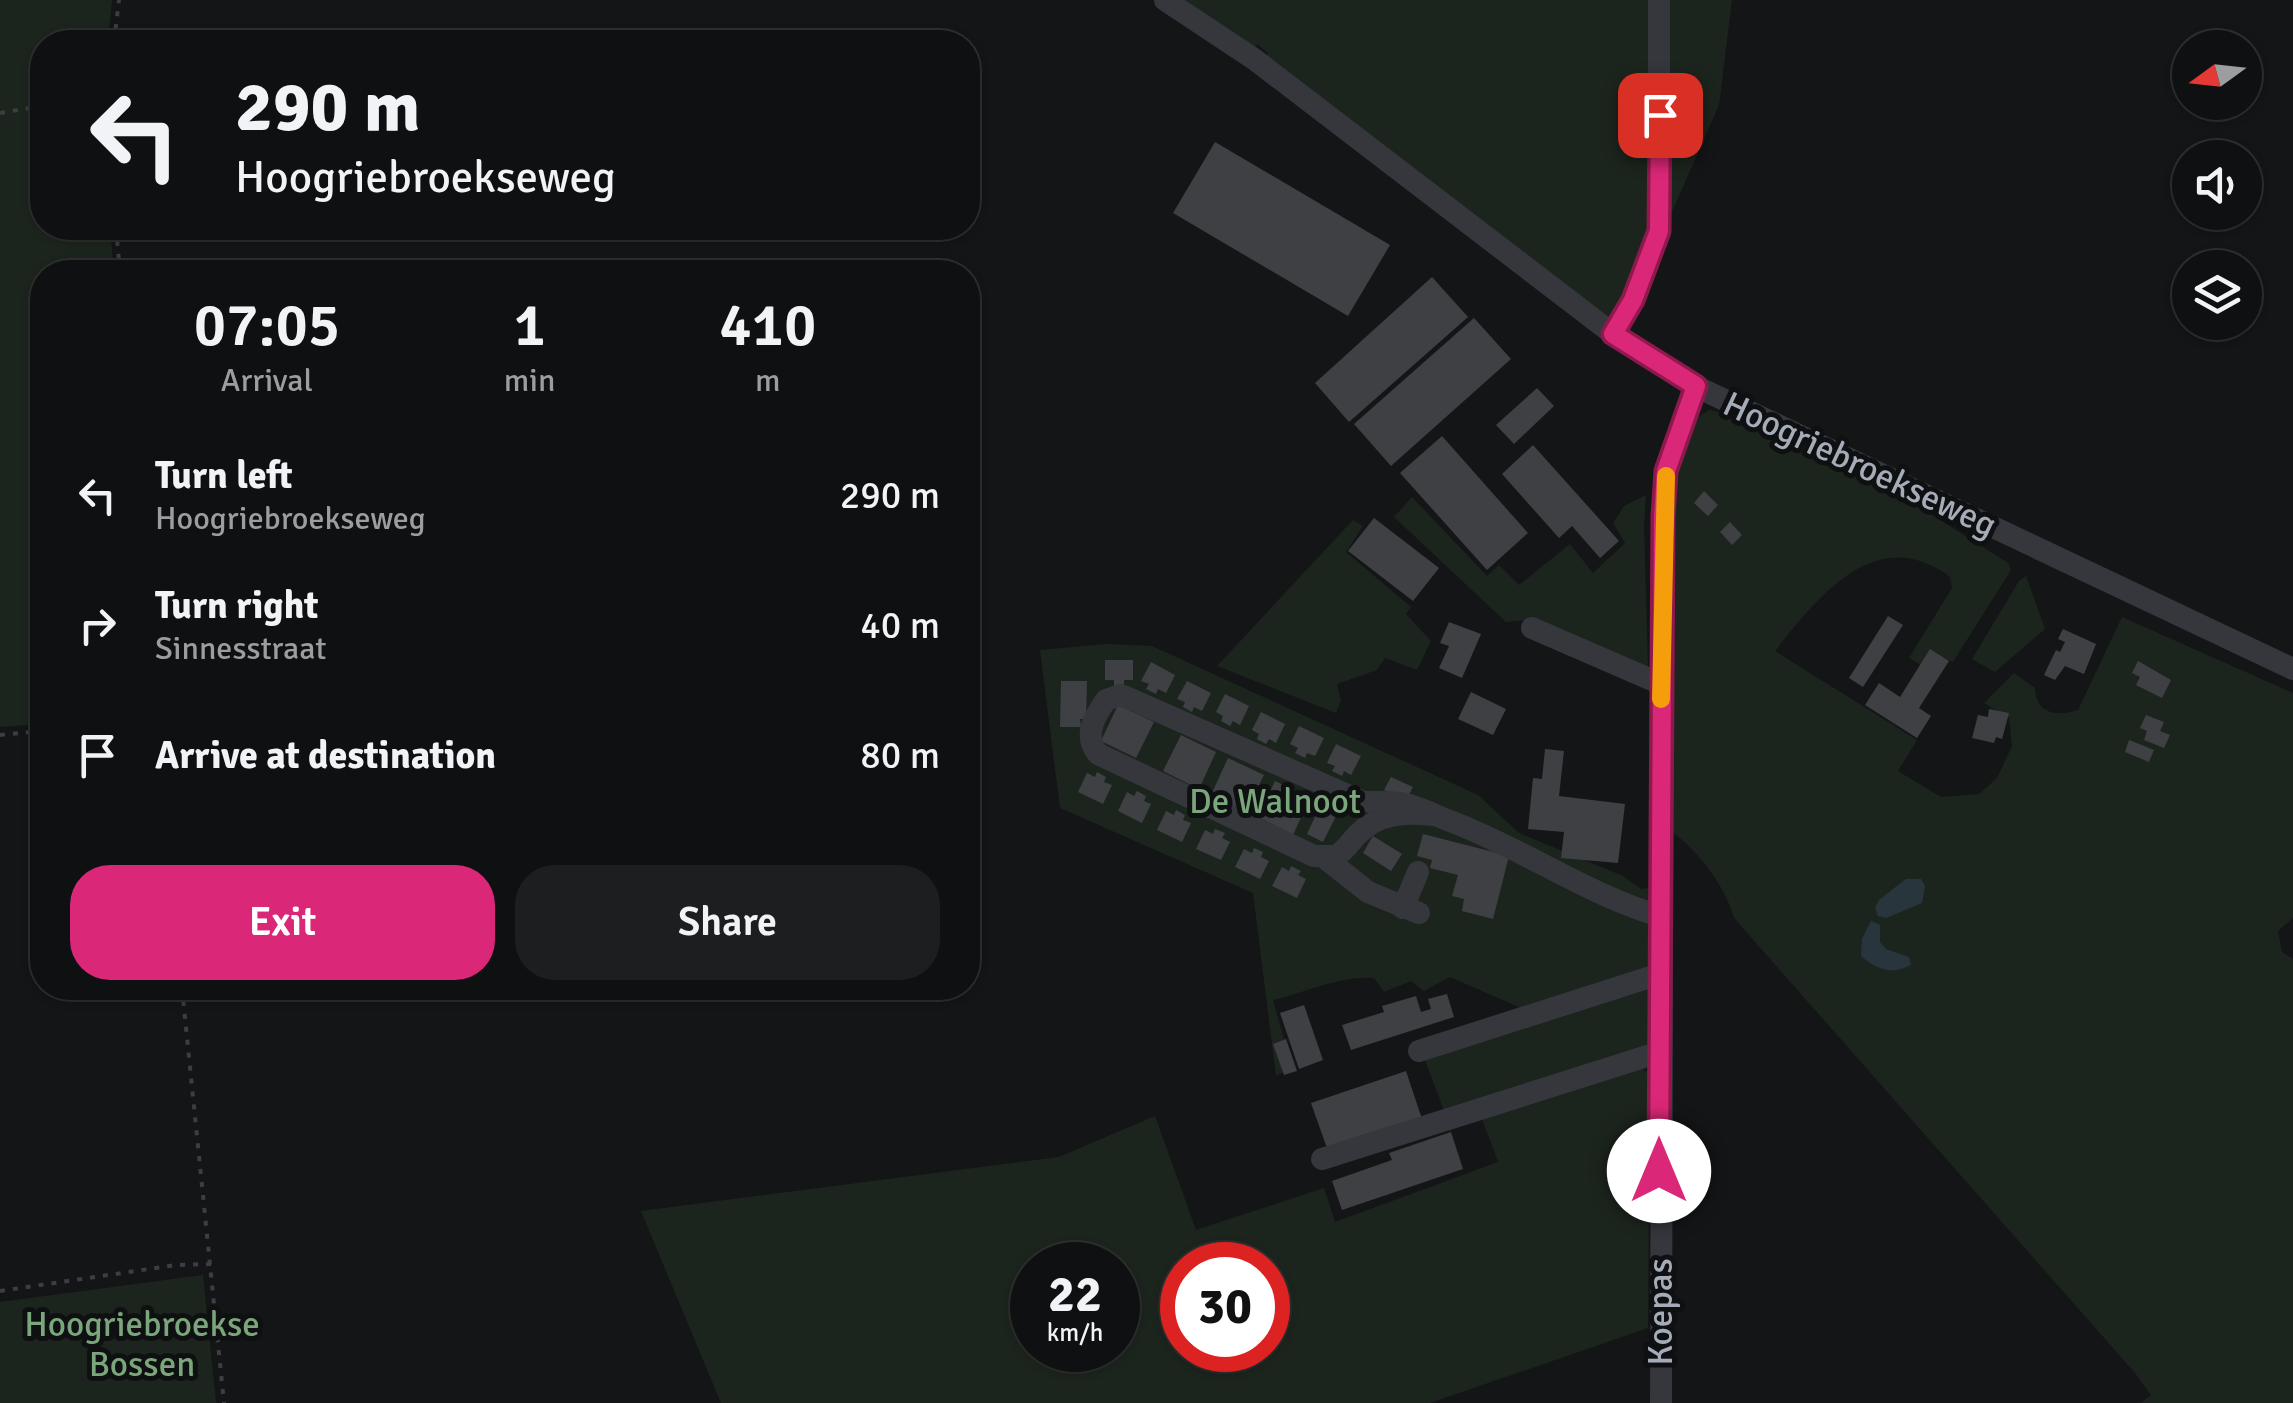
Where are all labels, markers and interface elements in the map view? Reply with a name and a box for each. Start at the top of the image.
north arrow [2172,30,2262,120]
map controls [2172,30,2262,340]
text: 290 m [235,64,420,150]
icon: left [70,70,200,200]
pin [1618,73,1703,158]
icon: arrive [1633,88,1688,143]
button: sound [2172,140,2262,230]
text: Hoogriebroekseweg [235,150,616,205]
button: layers [2172,250,2262,340]
text: 07:05 [194,289,340,363]
text: 1 [513,289,546,363]
text: 410 [719,289,816,363]
text: Arrival [221,361,313,400]
text: min [504,361,555,400]
text: m [755,361,781,400]
street label: Hoogriebroekseweg [1717,382,2003,547]
text: Turn left [155,452,293,499]
icon: left [70,468,125,523]
text: 290 m [840,472,940,519]
text: Hoogriebroekseweg [155,499,426,538]
text: Turn right [155,582,319,629]
icon: right [70,598,125,653]
text: 40 m [860,602,940,649]
text: Sinnesstraat [155,629,326,668]
icon: arrive [70,728,125,783]
text: Arrive at destination [155,732,496,779]
text: 80 m [860,732,940,779]
park label: De Walnoot [1189,780,1361,823]
button: Exit [70,865,495,980]
button: Share [515,865,940,980]
position arrow [1607,1119,1711,1223]
speed limit sign: 30 [1160,1242,1290,1372]
street label: Koepas [1639,1258,1682,1366]
text: 22 [1048,1264,1102,1326]
park label: Hoogriebroekse Bossen [24,1303,260,1386]
text: km/h [1047,1317,1103,1348]

